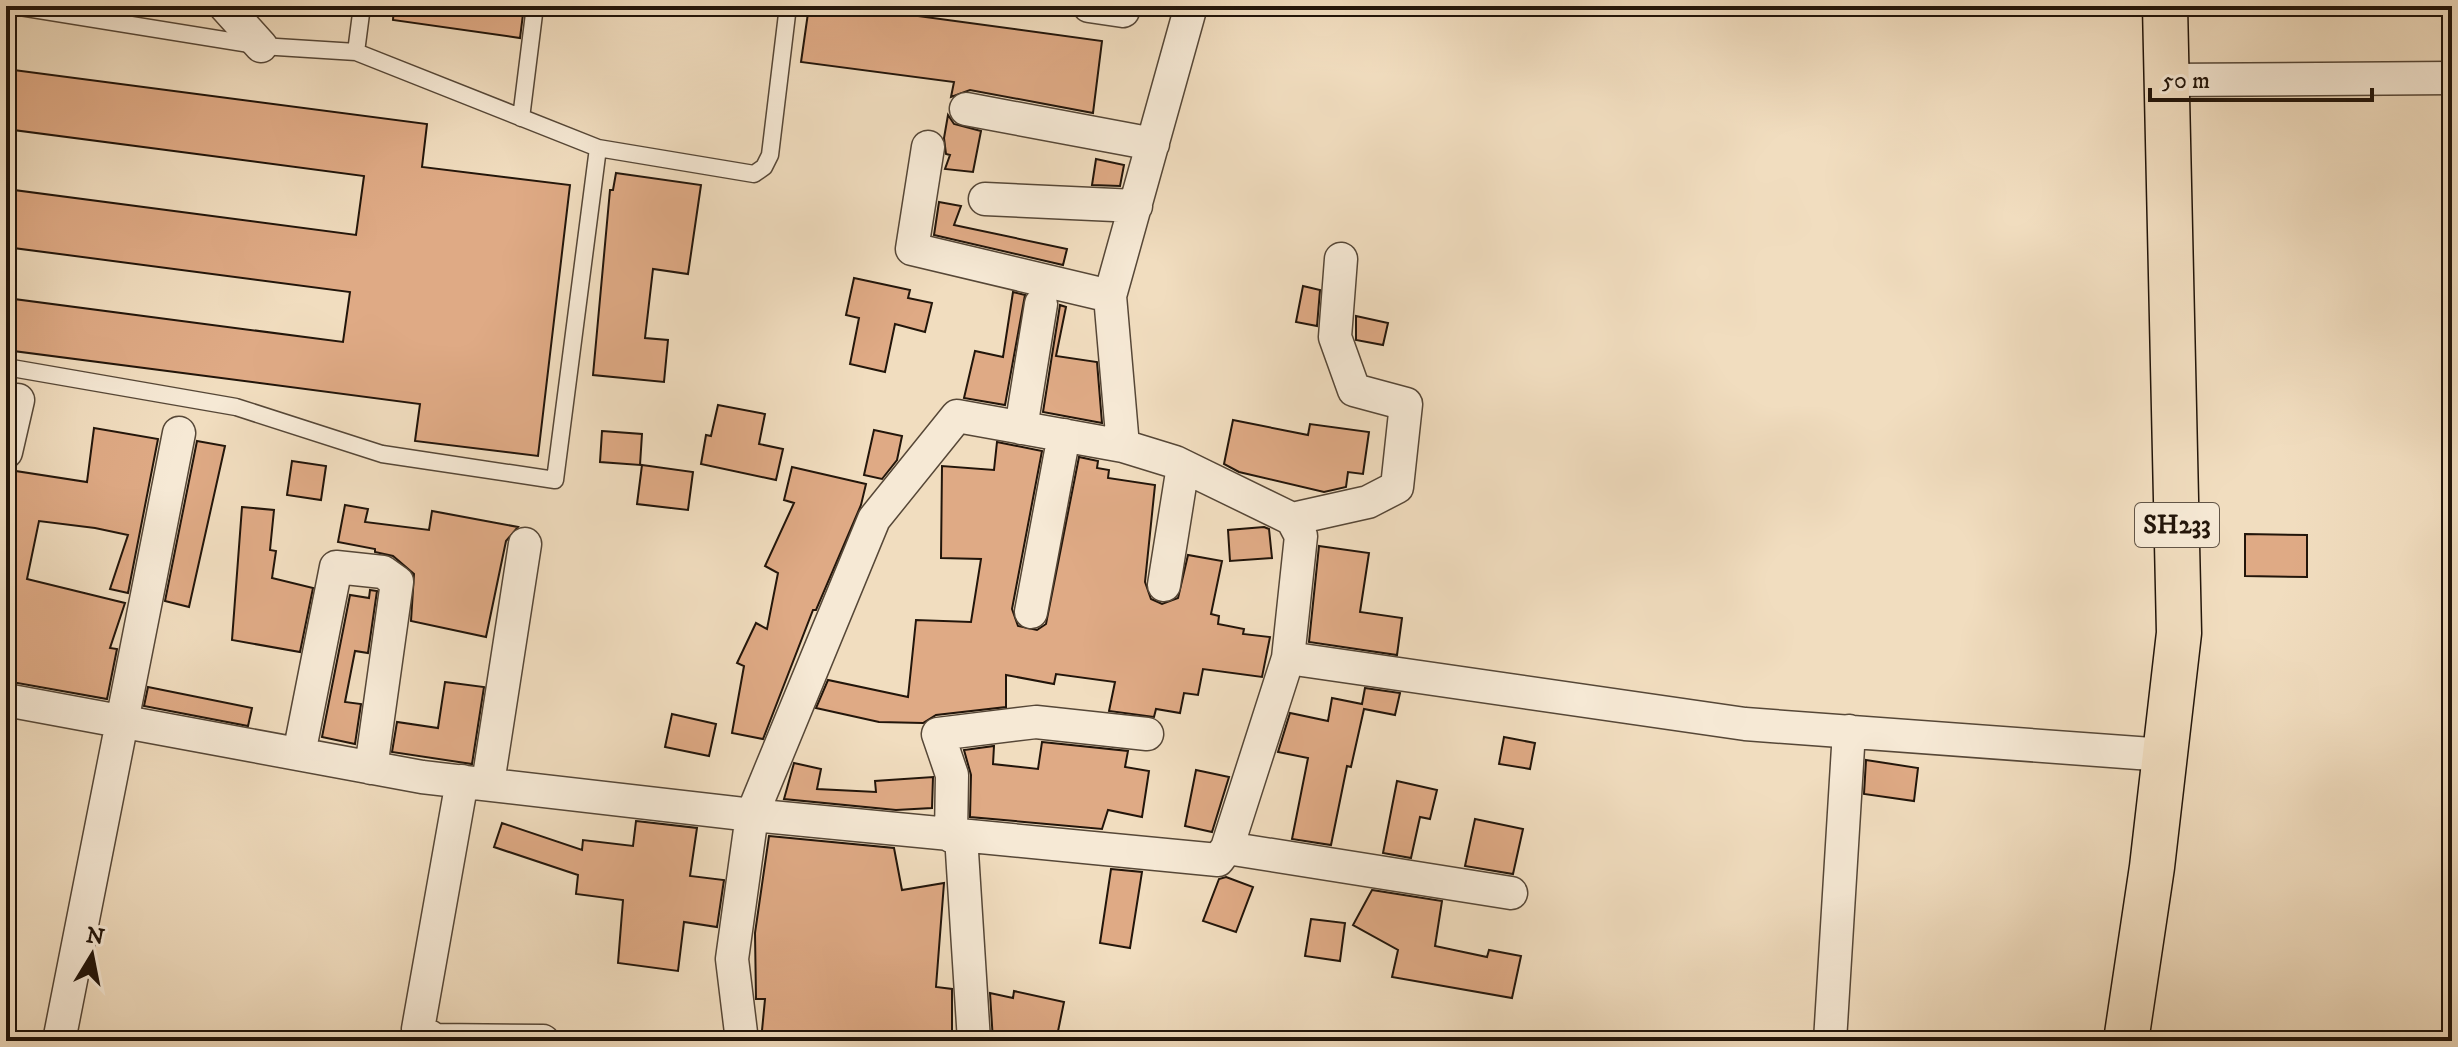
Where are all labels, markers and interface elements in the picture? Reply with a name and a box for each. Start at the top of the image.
scale bar [2150,52,2372,102]
text: 50 m [2162,66,2210,96]
road number: SH233 [2135,503,2219,547]
north arrow [52,915,132,995]
text: N [84,922,106,952]

